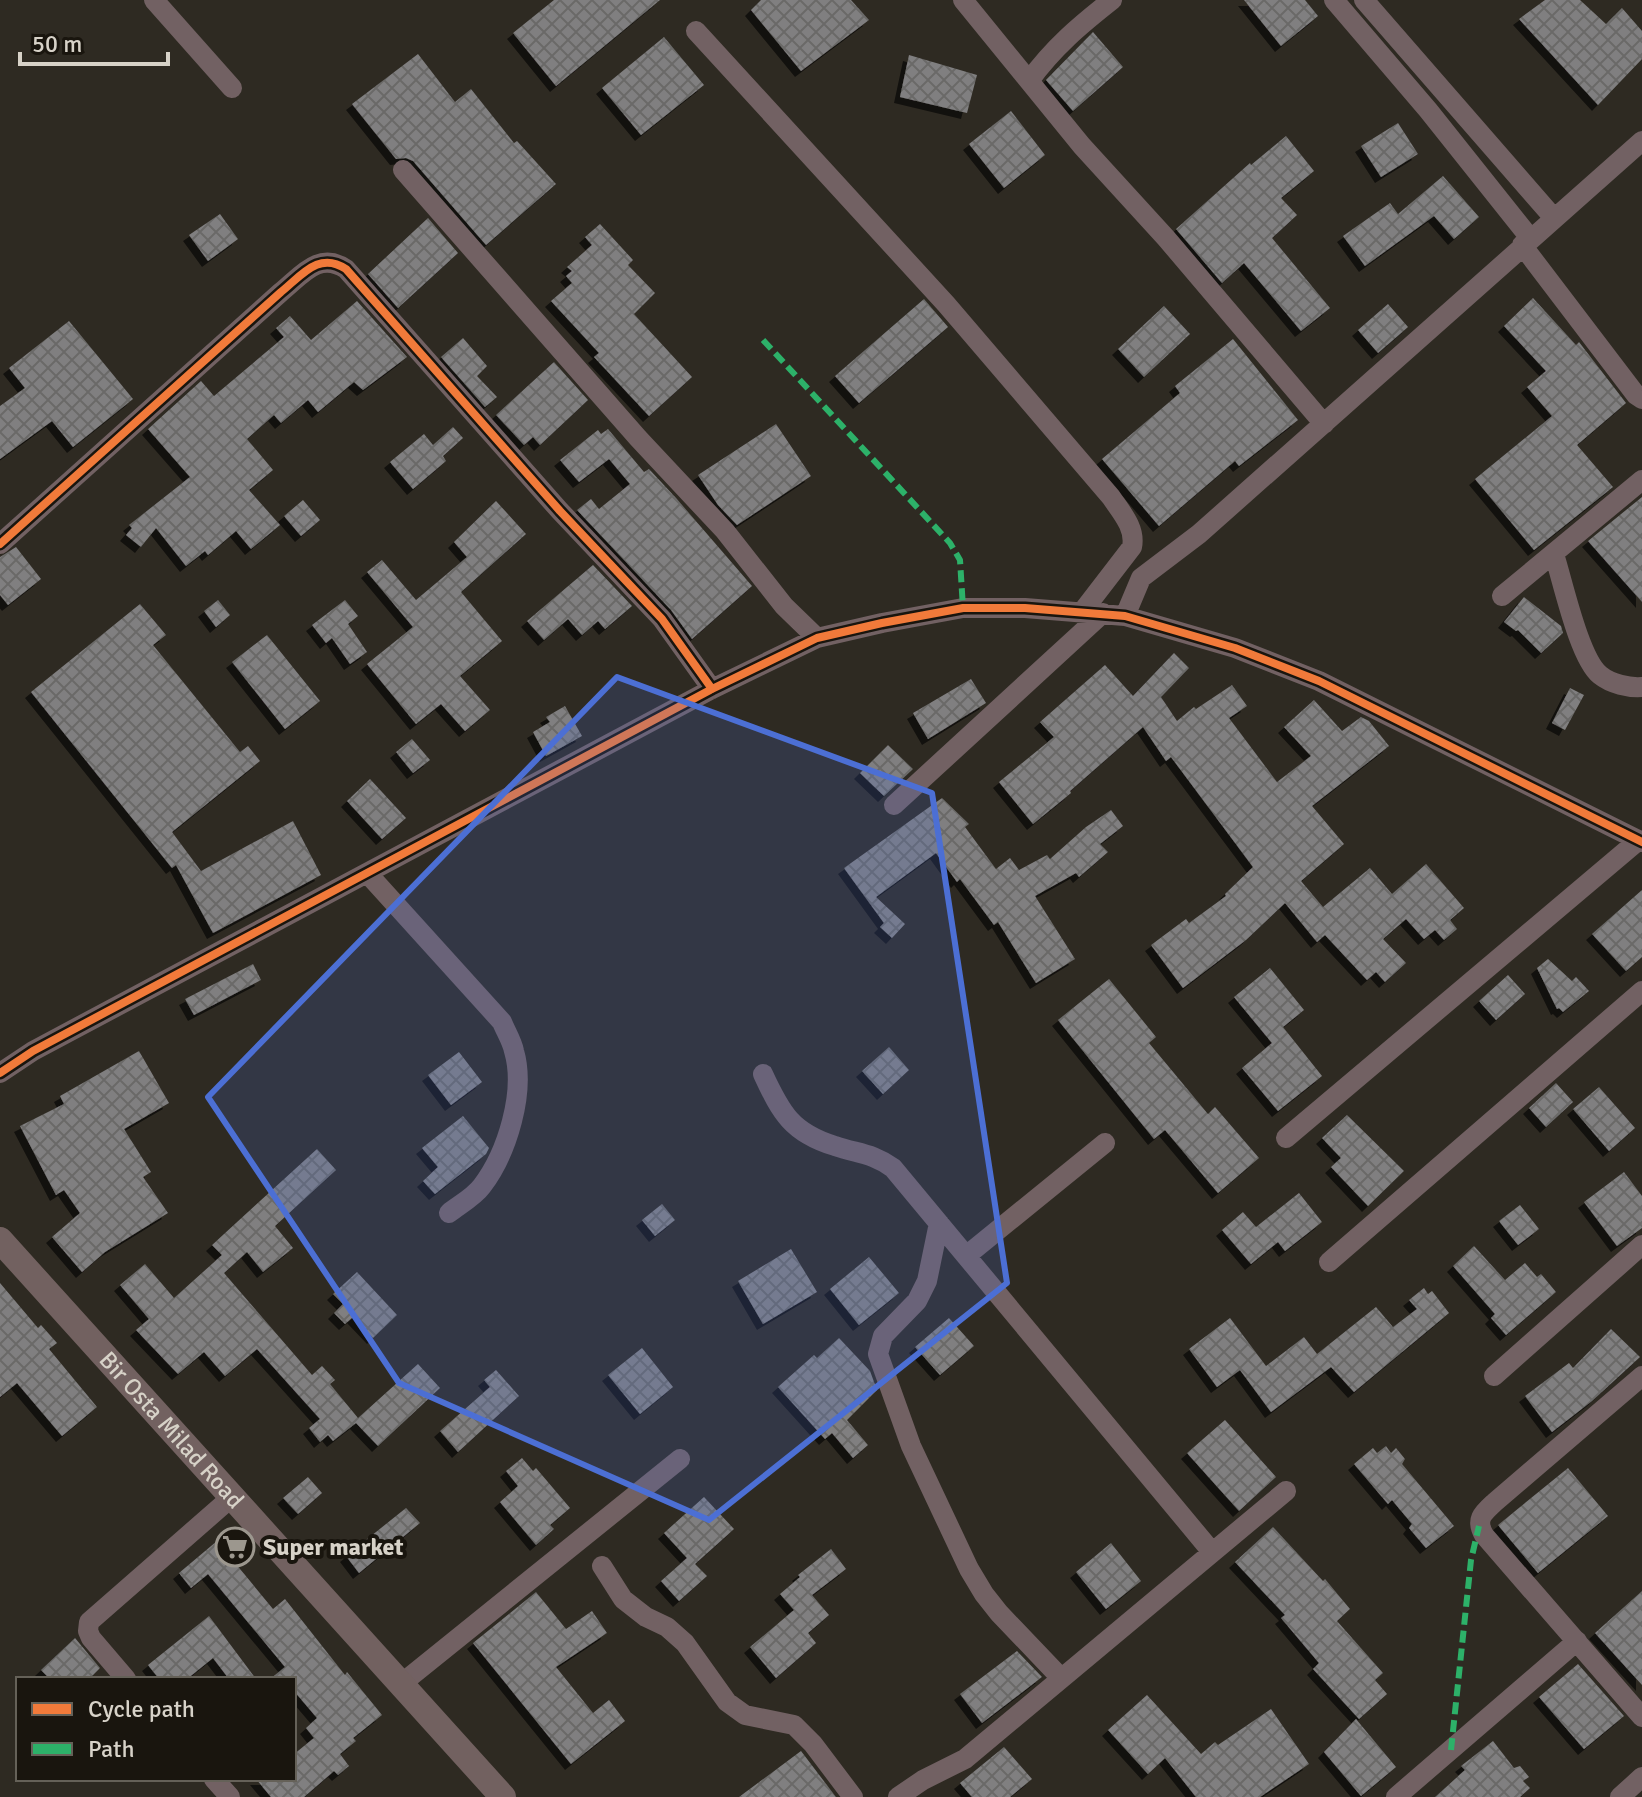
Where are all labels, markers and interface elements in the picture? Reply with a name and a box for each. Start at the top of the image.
scale bar [20,16,168,66]
text: 50 m [32,29,82,59]
street label: Bir Osta Milad Road [93,1345,250,1515]
supermarket icon: Super market [214,1526,256,1568]
place label: Super market [263,1532,404,1562]
legend [16,1677,296,1781]
text: Cycle path [88,1694,195,1724]
text: Path [88,1734,134,1764]

